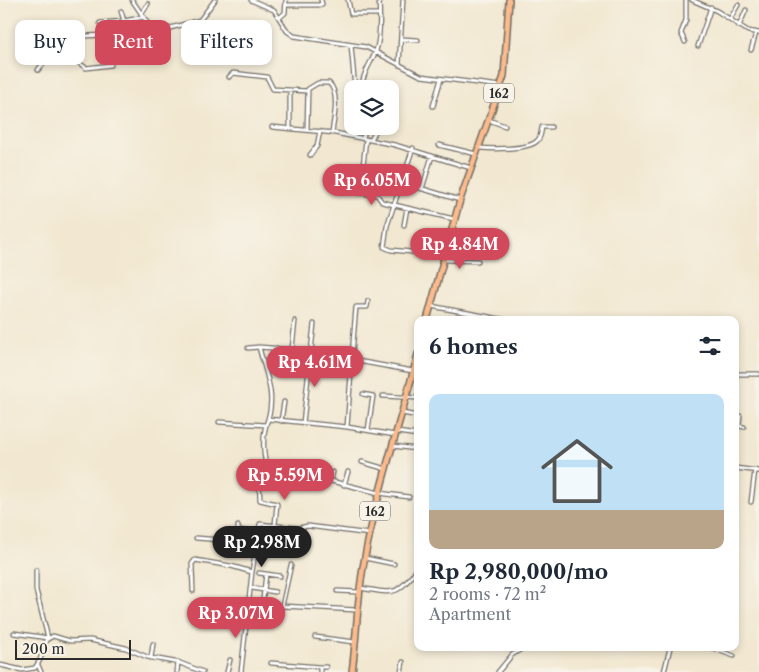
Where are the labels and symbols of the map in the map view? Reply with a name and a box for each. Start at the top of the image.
road number: 162 [484,84,514,102]
pin: Rp 6.05M [320,164,424,206]
pin: Rp 4.84M [408,228,512,270]
pin: Rp 4.61M [263,346,367,388]
pin: Rp 5.59M [233,458,337,501]
road number: 162 [360,502,390,520]
pin: Rp 2.98M [210,526,314,568]
pin: Rp 3.07M [184,596,288,639]
scale bar [15,637,131,660]

